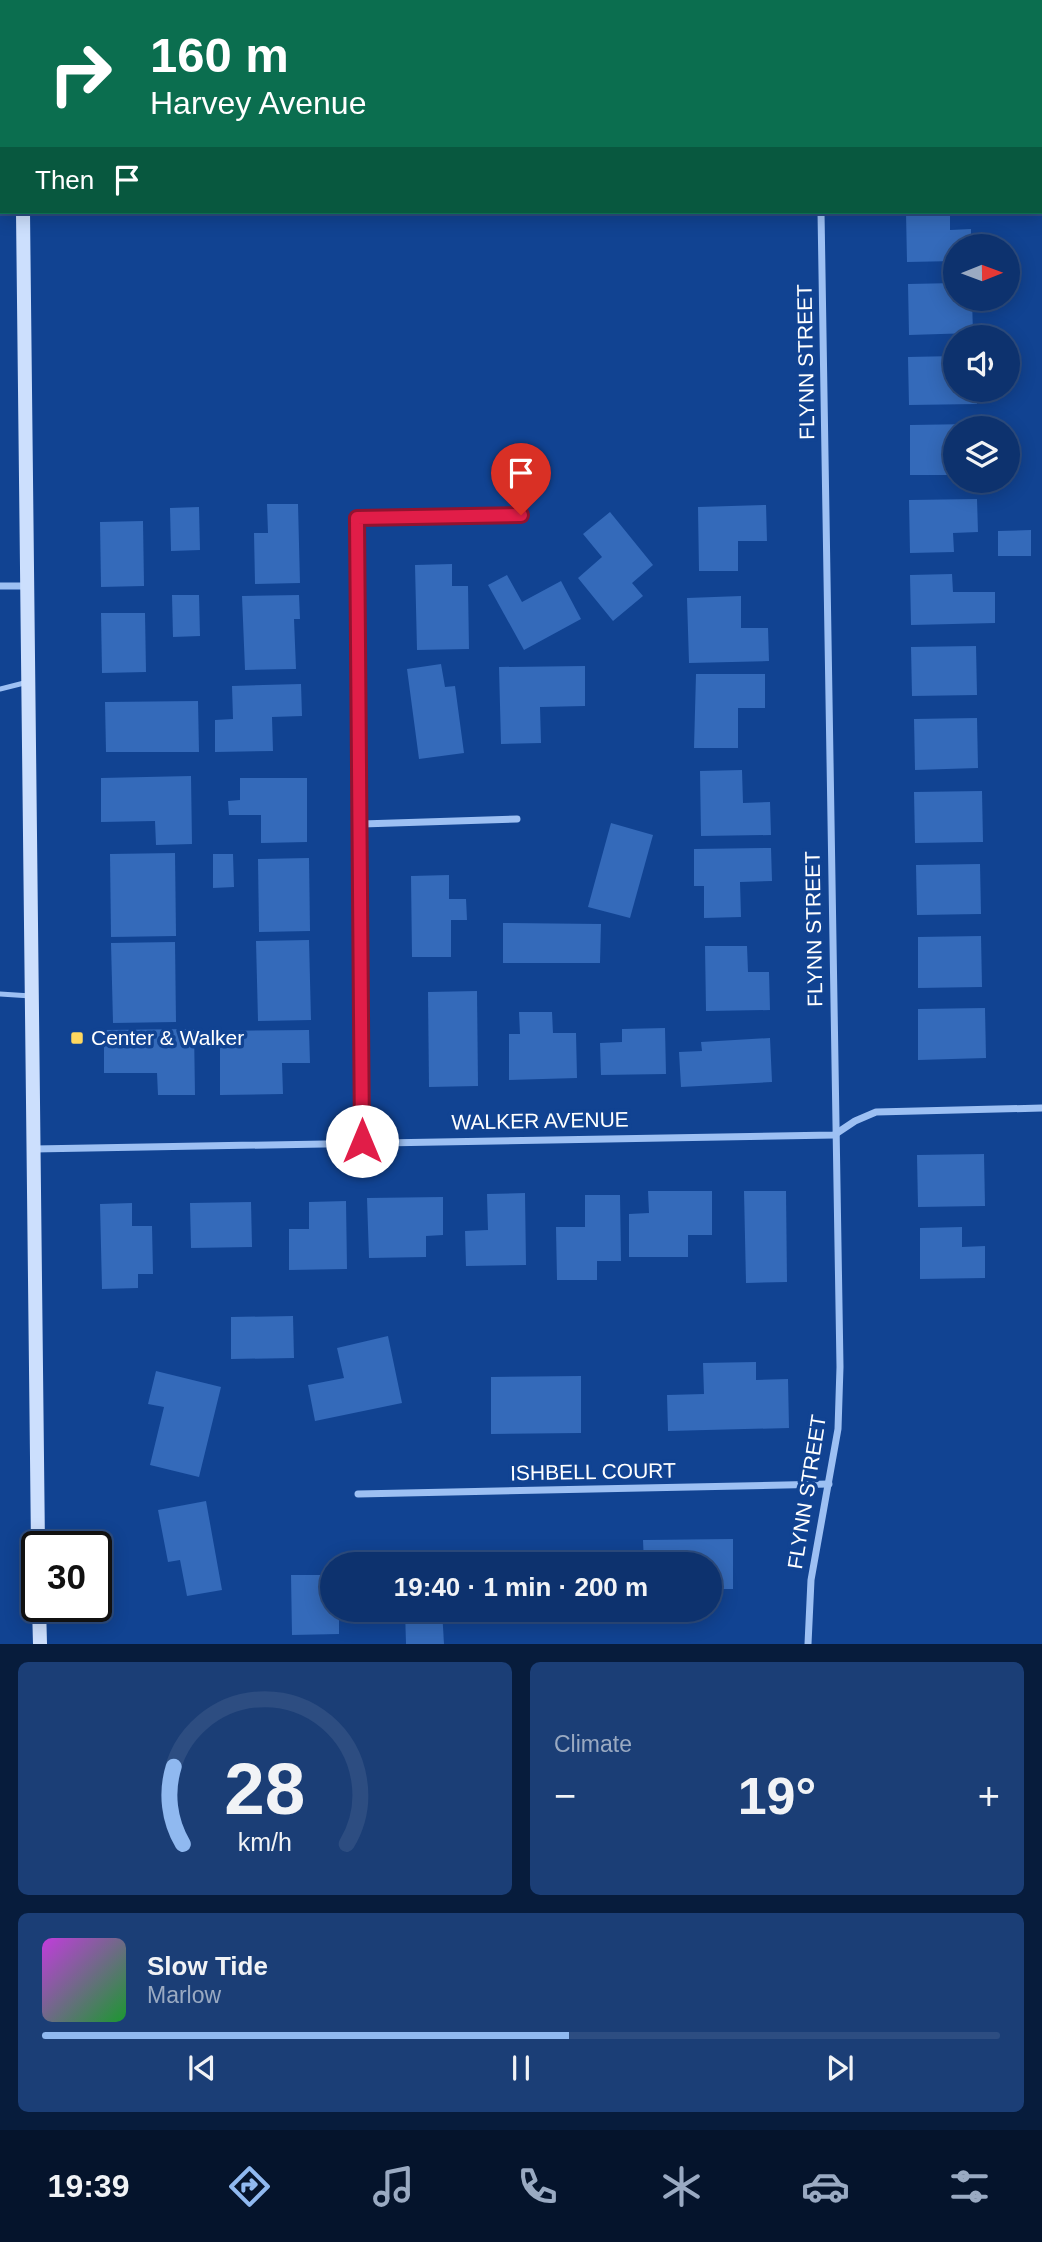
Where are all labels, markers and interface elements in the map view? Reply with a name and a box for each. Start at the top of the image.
icon: right [35,28,126,119]
text: 160 m [150,28,289,82]
text: Harvey Avenue [150,85,366,121]
icon: arrive [108,161,146,199]
text: Then [35,165,94,195]
north arrow [943,234,1020,312]
map controls [943,234,1020,493]
street label: FLYNN STREET [793,284,818,440]
button: sound [943,325,1020,402]
button: layers [943,416,1020,493]
pin [491,443,551,515]
icon: arrive [502,454,540,492]
street label: FLYNN STREET [801,851,826,1007]
place label: Center & Walker [91,1026,244,1049]
marker: Center & Walker [69,1030,85,1046]
position arrow [325,1104,399,1178]
street label: WALKER AVENUE [451,1107,629,1134]
street label: FLYNN STREET [783,1413,830,1571]
street label: ISHBELL COURT [510,1459,676,1484]
speed limit sign: 30 [21,1531,112,1622]
text: 19:40 · 1 min · 200 m [394,1572,648,1602]
text: Climate [554,1731,632,1757]
text: 28 [225,1749,305,1830]
text: 19° [738,1767,816,1825]
text: − [554,1775,576,1817]
text: + [978,1775,1000,1817]
text: km/h [238,1828,292,1856]
text: Slow Tide [147,1951,268,1981]
text: Marlow [147,1982,221,2008]
icon: previous [183,2049,221,2087]
icon: pause [502,2049,540,2087]
icon: next [821,2049,859,2087]
icon: directions [225,2162,274,2211]
icon: music [369,2162,418,2211]
icon: phone [513,2162,562,2211]
icon: climate [657,2162,706,2211]
icon: car [801,2162,850,2211]
icon: filters [945,2162,994,2211]
text: 19:39 [48,2168,129,2204]

